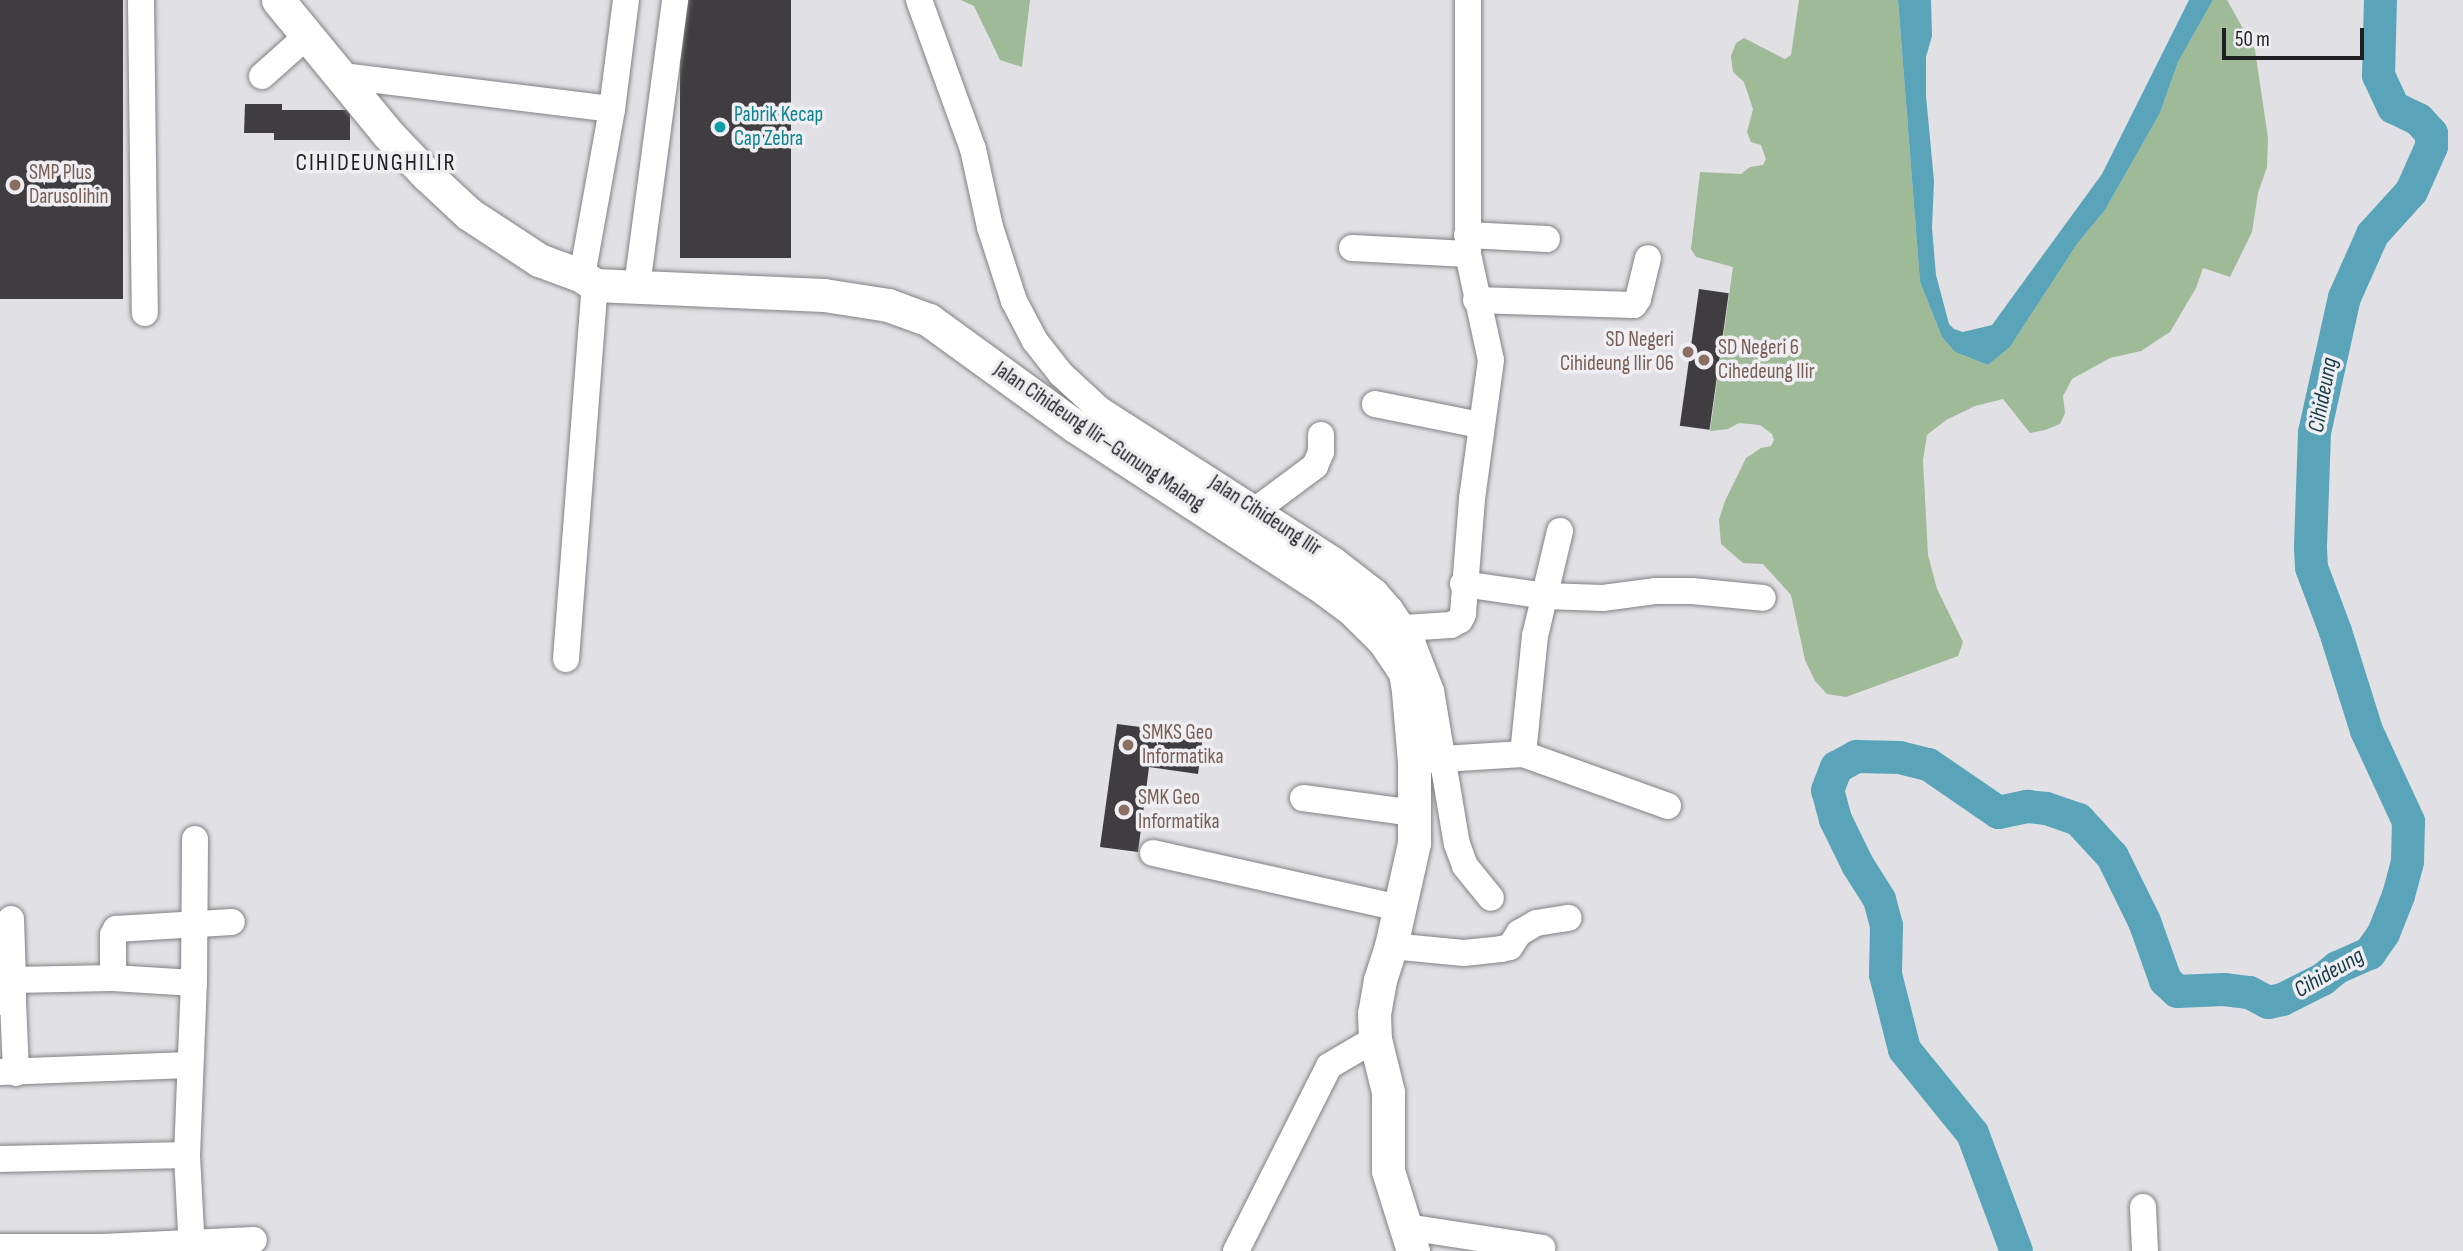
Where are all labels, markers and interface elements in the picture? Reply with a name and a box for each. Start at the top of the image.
scale bar [2225,14,2367,58]
text: 50 m [2235,27,2270,52]
place label: Pabrik Kecap Cap Zebra [734,102,823,152]
marker: Pabrik Kecap Cap Zebra [712,119,728,135]
district label: CIHIDEUNGHILIR [297,149,455,177]
place label: SMP Plus Darusolihin [29,160,108,210]
marker: SMP Plus Darusolihin [7,177,23,193]
place label: SD Negeri Cihideung Ilir 06 [1560,327,1674,377]
place label: SD Negeri 6 Cihedeung Ilir [1718,335,1815,385]
marker: SD Negeri Cihideung Ilir 06 [1680,344,1696,360]
marker: SD Negeri 6 Cihedeung Ilir [1696,352,1712,368]
water label: Cihideung [2302,355,2344,435]
street label: Jalan Cihideung Ilir–Gunung Malang [989,357,1209,517]
street label: Jalan Cihideung Ilir [1204,470,1326,562]
place label: SMKS Geo Informatika [1142,720,1224,770]
marker: SMKS Geo Informatika [1120,737,1136,753]
place label: SMK Geo Informatika [1138,785,1220,835]
marker: SMK Geo Informatika [1116,802,1132,818]
water label: Cihideung [2289,942,2369,1004]

